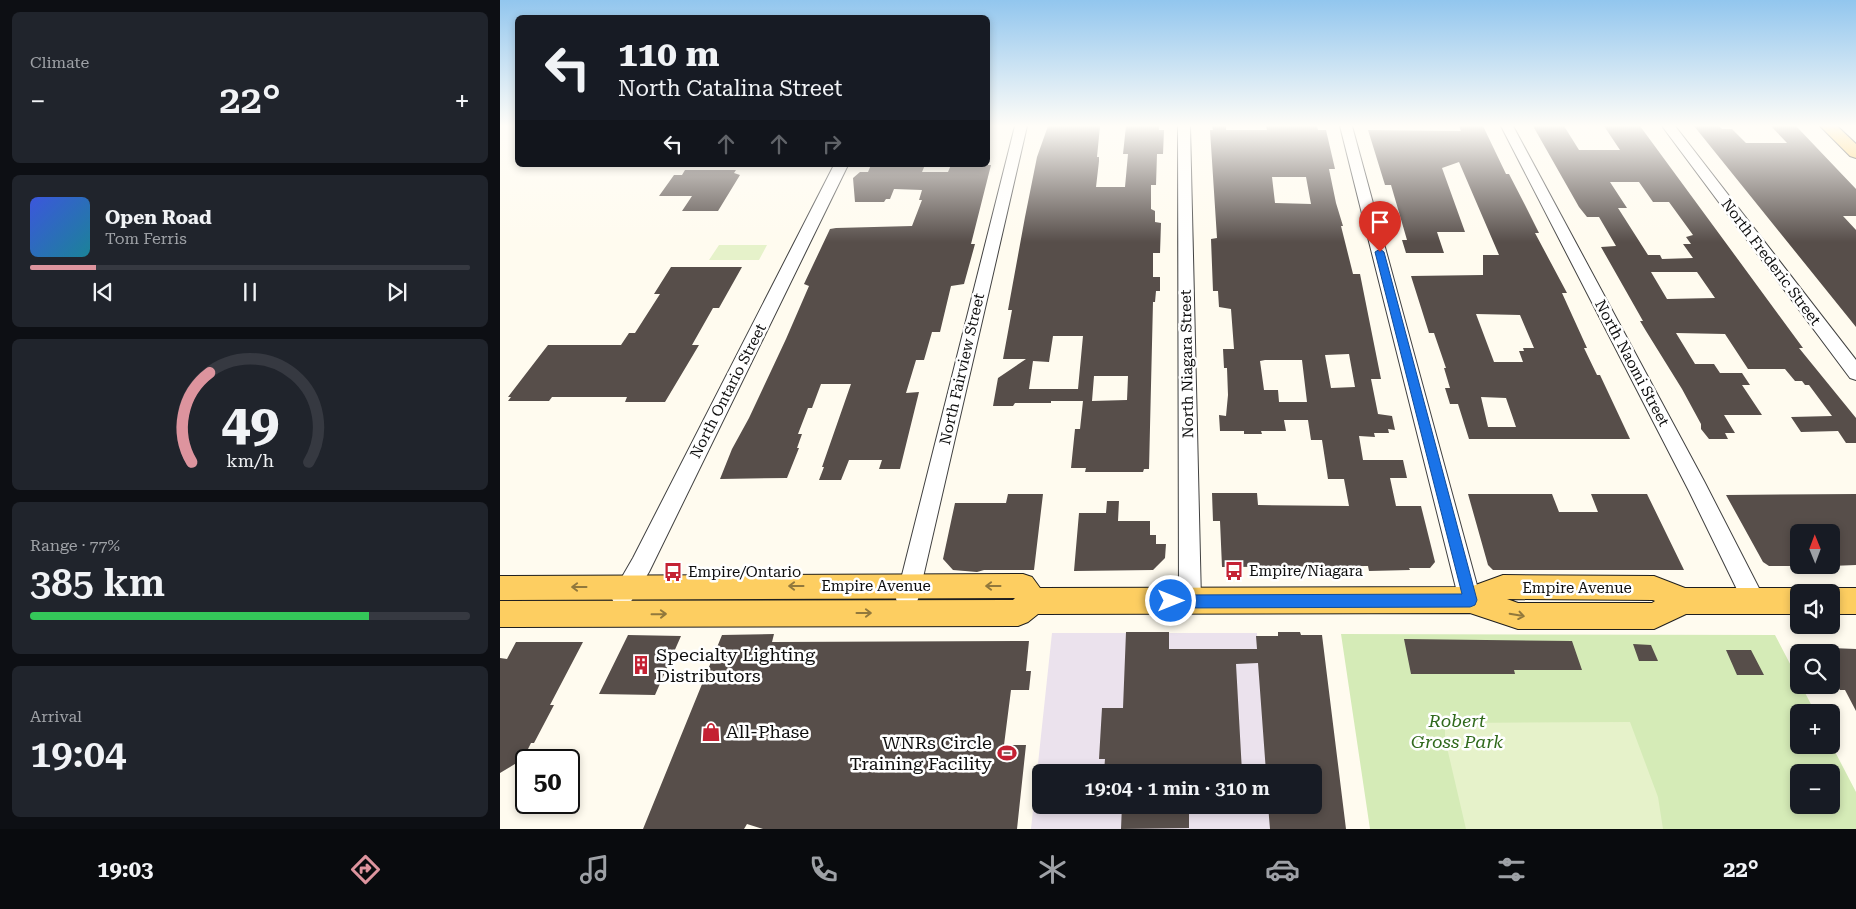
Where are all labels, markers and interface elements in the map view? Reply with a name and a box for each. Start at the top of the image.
text: 110 m [618,34,719,75]
icon: left [535,35,600,100]
text: Climate [30,53,89,72]
text: North Catalina Street [618,76,842,101]
text: 22° [219,78,281,122]
text: − [30,85,46,118]
text: + [454,85,470,118]
icon: left [659,130,687,158]
icon: ahead [712,130,740,158]
icon: ahead [765,130,793,158]
icon: right [818,130,846,158]
street label: North Frederic Street [1718,195,1825,329]
pin [1359,201,1401,252]
text: Open Road [105,206,212,229]
icon: arrive [1366,208,1394,236]
text: Tom Ferris [105,229,187,248]
icon: previous [89,278,117,306]
icon: pause [236,278,264,306]
icon: next [383,278,411,306]
street label: North Niagara Street [1177,289,1197,439]
street label: North Fairview Street [936,291,988,447]
street label: North Naomi Street [1591,297,1673,430]
street label: North Ontario Street [686,320,770,461]
text: 49 [221,393,279,454]
text: km/h [226,450,274,471]
north arrow [1790,524,1840,574]
map controls [1790,524,1840,814]
text: Range · 77% [30,536,120,555]
bus stop icon: Empire/Niagara [1223,560,1245,582]
text: 385 km [30,561,165,605]
bus stop icon: Empire/Ontario [662,561,684,583]
place label: Empire/Niagara [1249,562,1363,580]
place label: Empire/Ontario [688,563,801,581]
position arrow [1144,574,1196,626]
street label: Empire Avenue [821,577,931,595]
street label: Empire Avenue [1522,579,1632,597]
one-way arrow [788,581,804,591]
one-way arrow [985,581,1002,591]
one-way arrow [571,582,587,592]
button: sound [1790,584,1840,634]
one-way arrow [856,608,872,618]
one-way arrow [651,609,667,619]
one-way arrow [1508,610,1524,620]
place label: Specialty Lighting Distributors [656,644,816,686]
button: search [1790,644,1840,694]
building icon: Specialty Lighting Distributors [630,654,652,676]
button: + [1790,704,1840,754]
text: Arrival [30,707,82,726]
park label: Robert Gross Park [1411,710,1503,752]
shop icon: All-Phase [700,721,722,743]
place label: All-Phase [726,721,809,742]
text: 19:04 [30,732,126,776]
place label: WNRs Circle Training Facility [850,732,992,774]
sports icon: WNRs Circle Training Facility [996,742,1018,764]
speed limit sign: 50 [515,749,580,814]
button: − [1790,764,1840,814]
text: 19:04 · 1 min · 310 m [1084,777,1270,800]
icon: directions [348,852,383,887]
icon: music [577,852,612,887]
icon: phone [806,852,841,887]
icon: climate [1035,852,1070,887]
icon: car [1265,852,1300,887]
icon: filters [1494,852,1529,887]
text: 19:03 [97,857,153,882]
text: 22° [1723,857,1759,882]

